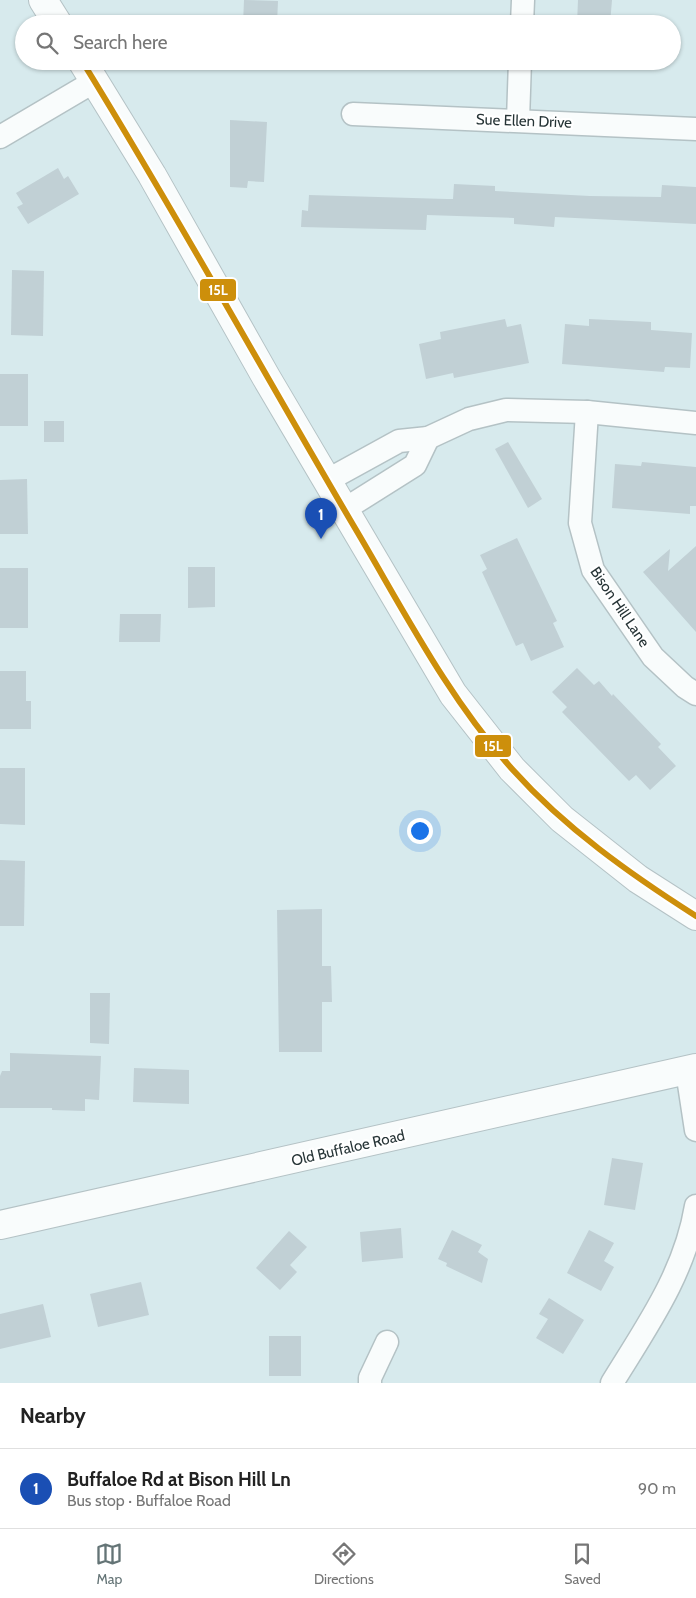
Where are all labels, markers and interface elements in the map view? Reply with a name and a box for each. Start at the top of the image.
search box [15,15,681,70]
icon: search [33,29,61,57]
text: Search here [73,31,167,54]
street label: Sue Ellen Drive [476,110,573,132]
line badge: 15L [199,278,237,302]
text: 15L [208,281,228,299]
pin: 1 [305,498,337,539]
street label: Bison Hill Lane [586,563,654,651]
line badge: 15L [474,734,512,758]
text: 15L [483,737,503,755]
your location [407,818,433,844]
street label: Old Buffaloe Road [290,1126,406,1170]
text: Nearby [20,1403,86,1428]
text: Buffaloe Rd at Bison Hill Ln [67,1468,291,1491]
text: 1 [33,1479,39,1498]
text: 90 m [638,1479,676,1498]
text: Bus stop · Buffaloe Road [67,1491,231,1510]
tab: Map [95,1540,123,1588]
tab: Directions [314,1540,374,1588]
tab: Saved [564,1540,601,1588]

